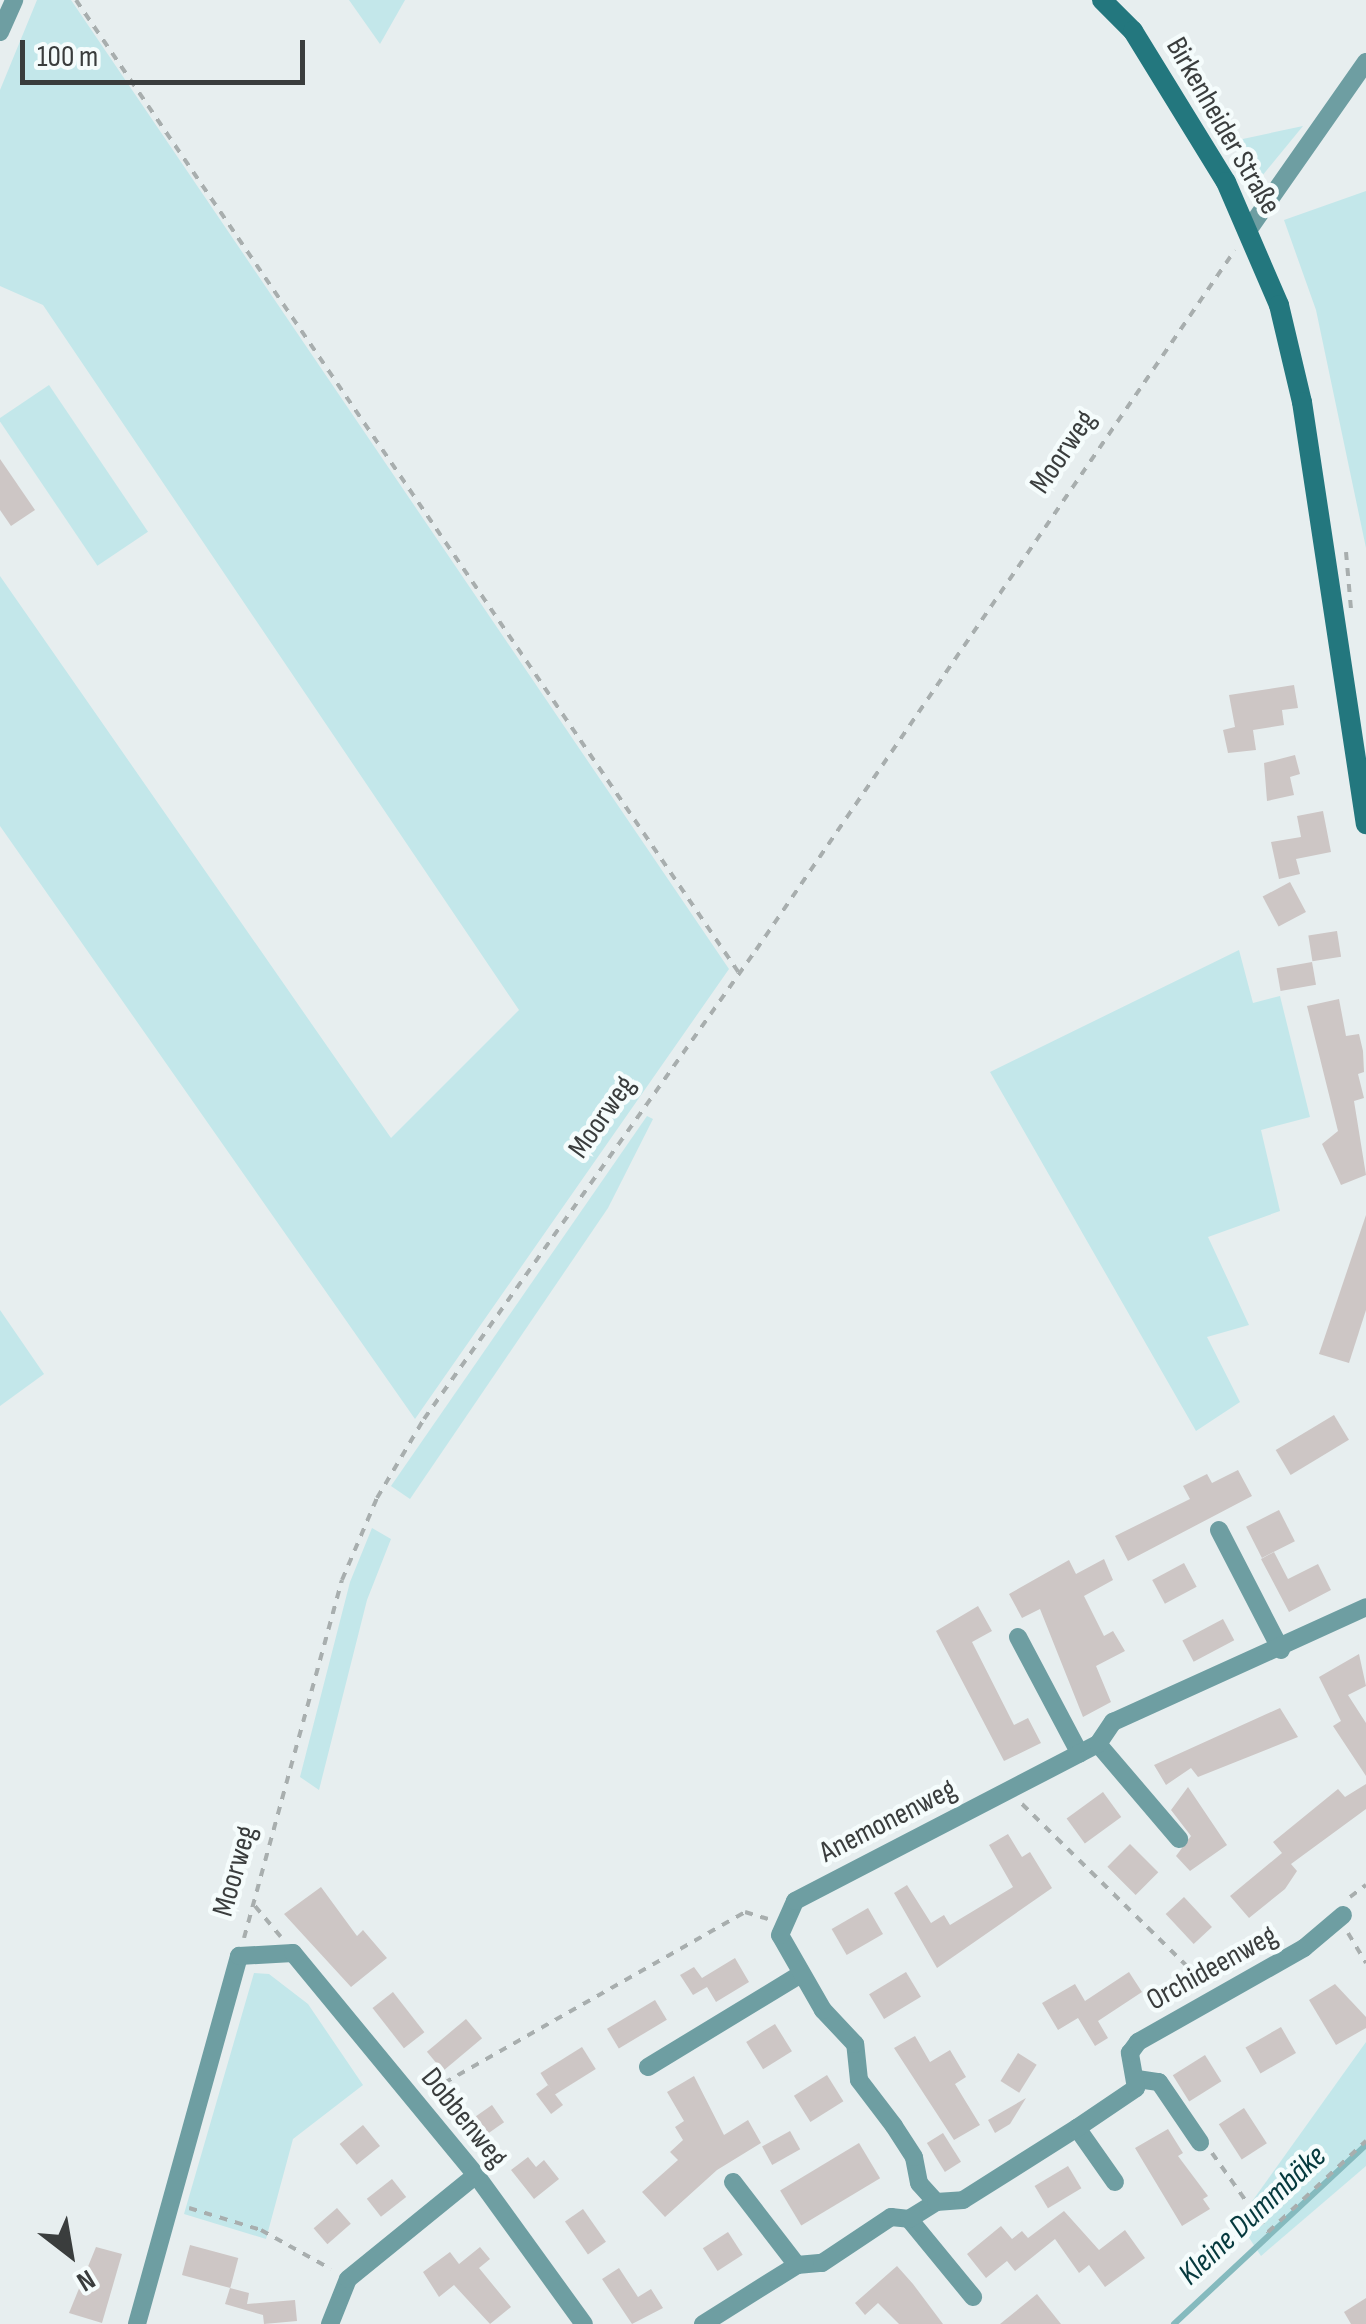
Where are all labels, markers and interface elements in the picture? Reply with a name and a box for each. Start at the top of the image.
scale bar [25,20,310,82]
street label: Birkenheider Straße [1158,31,1288,221]
text: 100 m [37,39,98,75]
street label: Moorweg [1022,404,1104,500]
street label: Moorweg [561,1069,643,1165]
street label: Anemonenweg [814,1771,962,1871]
street label: Moorweg [205,1822,265,1920]
street label: Orchideenweg [1140,1917,1284,2019]
street label: Dobbenweg [413,2061,515,2175]
water label: Kleine Dummbäke [1171,2138,1335,2294]
north arrow [20,2204,120,2304]
text: N [71,2262,101,2298]

